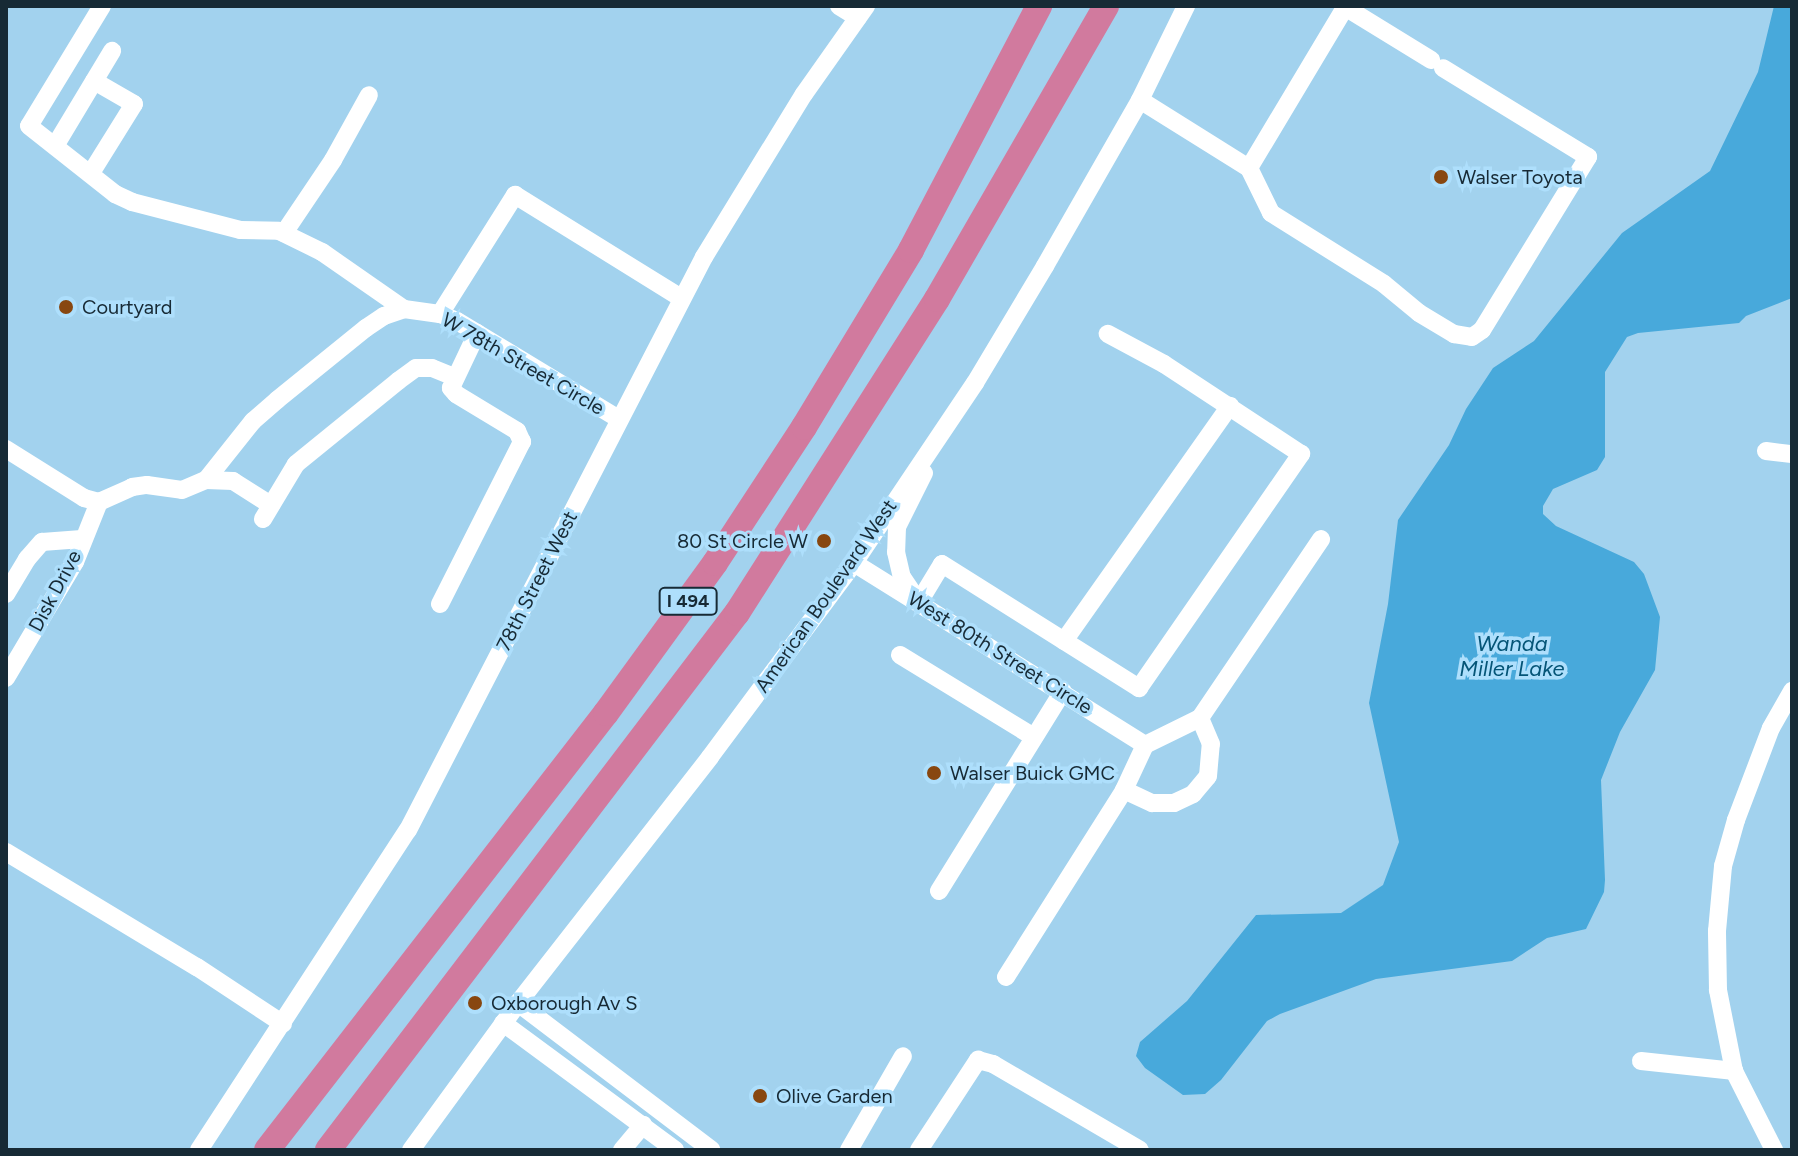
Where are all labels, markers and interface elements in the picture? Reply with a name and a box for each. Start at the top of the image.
place label: Walser Toyota [1457,165,1583,189]
marker: Walser Toyota [1432,168,1450,186]
place label: Courtyard [82,295,172,319]
marker: Courtyard [57,298,75,316]
street label: W 78th Street Circle [437,308,609,420]
street label: American Boulevard West [750,495,902,697]
street label: 78th Street West [491,507,583,655]
place label: 80 St Circle W [677,529,808,553]
marker: 80 St Circle W [815,532,833,550]
street label: Disk Drive [24,546,86,636]
street label: West 80th Street Circle [903,586,1097,720]
road number: I 494 [658,587,718,615]
water label: Wanda Miller Lake [1459,630,1565,682]
place label: Walser Buick GMC [950,761,1115,785]
marker: Walser Buick GMC [925,764,943,782]
place label: Oxborough Av S [491,991,638,1015]
marker: Oxborough Av S [466,994,484,1012]
place label: Olive Garden [776,1084,893,1108]
marker: Olive Garden [751,1087,769,1105]

